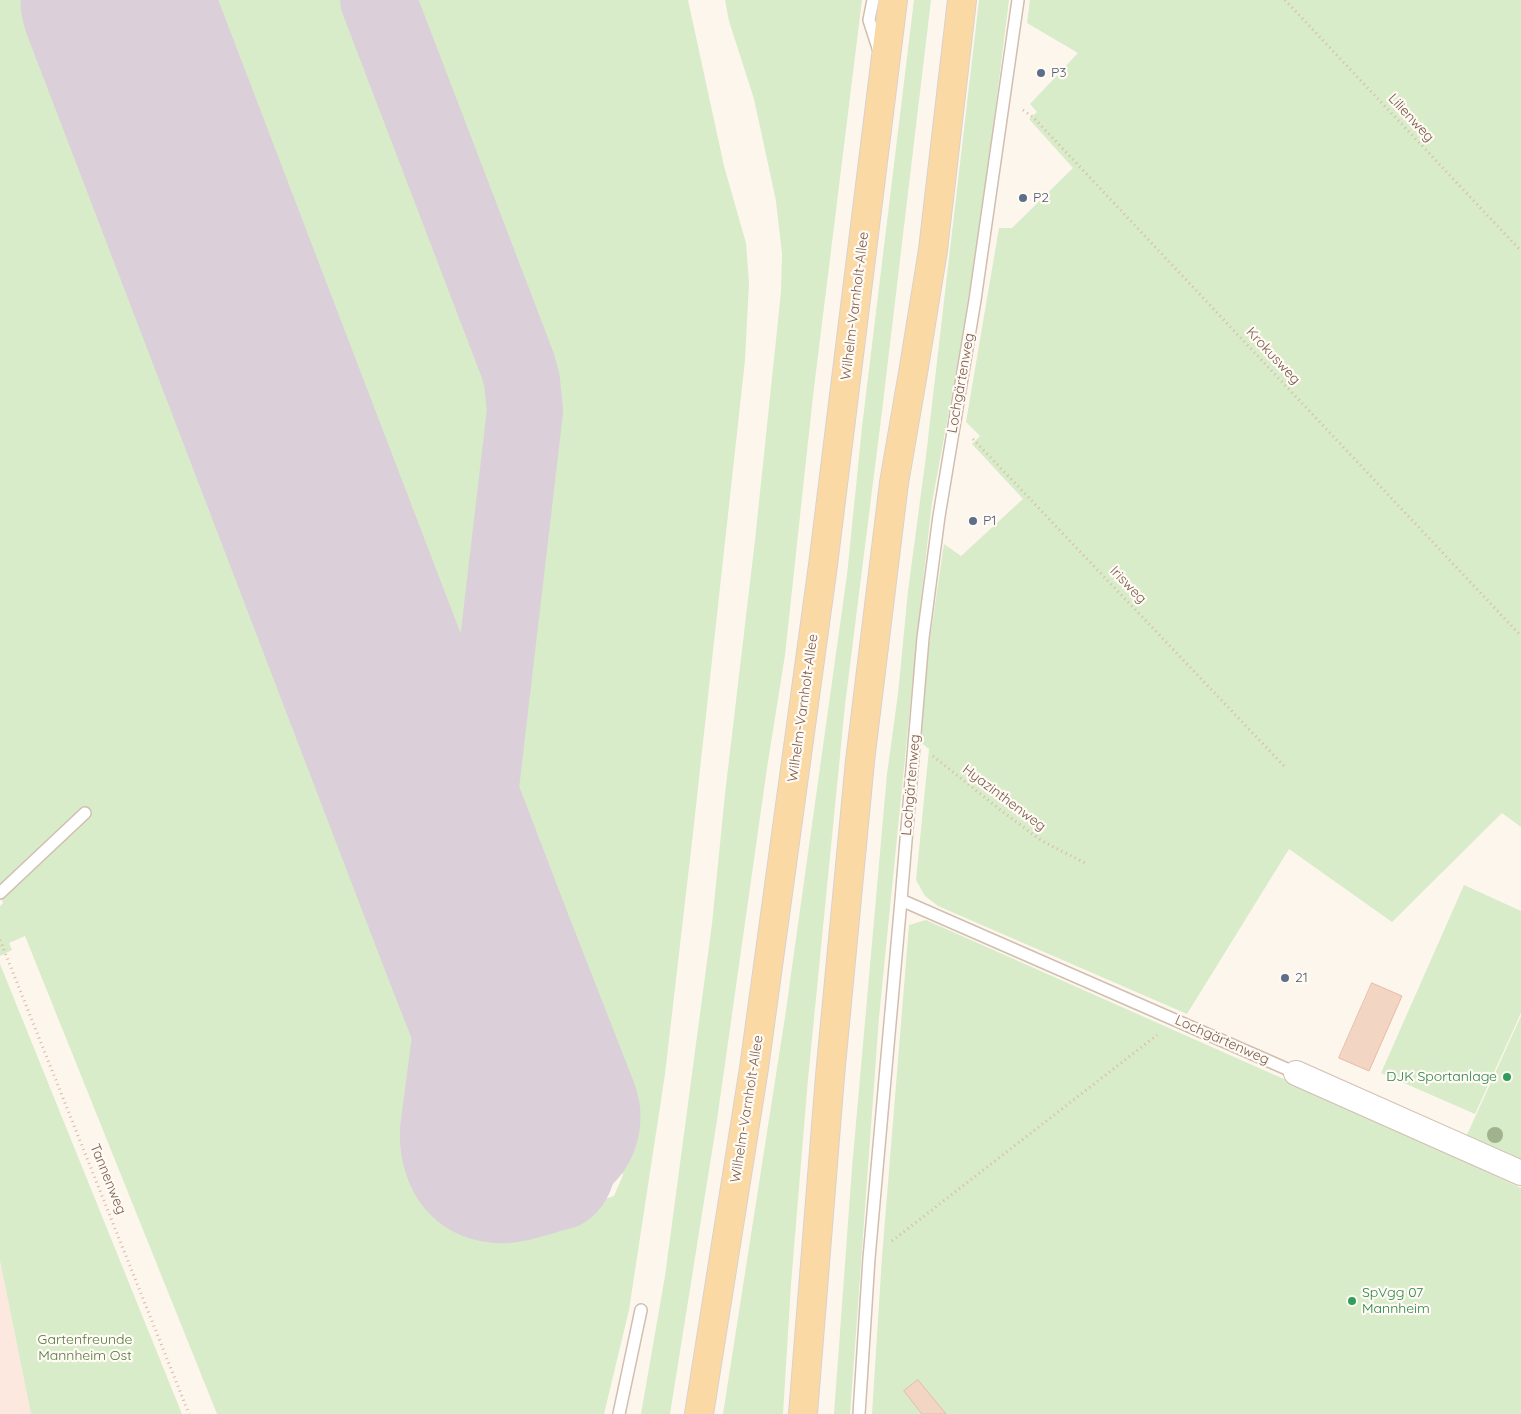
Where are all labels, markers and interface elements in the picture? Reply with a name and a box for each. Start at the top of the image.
place label: P3 [1051,65,1067,81]
marker: P3 [1035,67,1047,79]
street label: Lilienweg [1384,90,1438,146]
place label: P2 [1033,190,1049,206]
marker: P2 [1017,192,1029,204]
street label: Wilhelm-Varnholt-Allee [838,231,872,381]
street label: Krokusweg [1242,324,1304,388]
street label: Lochgärtenweg [944,332,978,434]
place label: P1 [983,513,997,529]
marker: P1 [967,515,979,527]
street label: Irisweg [1106,563,1150,607]
street label: Wilhelm-Varnholt-Allee [784,633,822,783]
street label: Lochgärtenweg [898,734,924,836]
street label: Hyazinthenweg [959,761,1049,835]
place label: 21 [1295,970,1308,986]
marker: 21 [1279,972,1291,984]
street label: Lochgärtenweg [1172,1012,1272,1068]
street label: Wilhelm-Varnholt-Allee [727,1034,767,1184]
place label: DJK Sportanlage [1386,1069,1497,1085]
marker: DJK Sportanlage [1501,1071,1513,1083]
street label: Tannenweg [86,1141,130,1217]
place label: SpVgg 07 Mannheim [1362,1285,1430,1318]
marker: SpVgg 07 Mannheim [1346,1295,1358,1307]
park label: Gartenfreunde Mannheim Ost [38,1332,132,1364]

